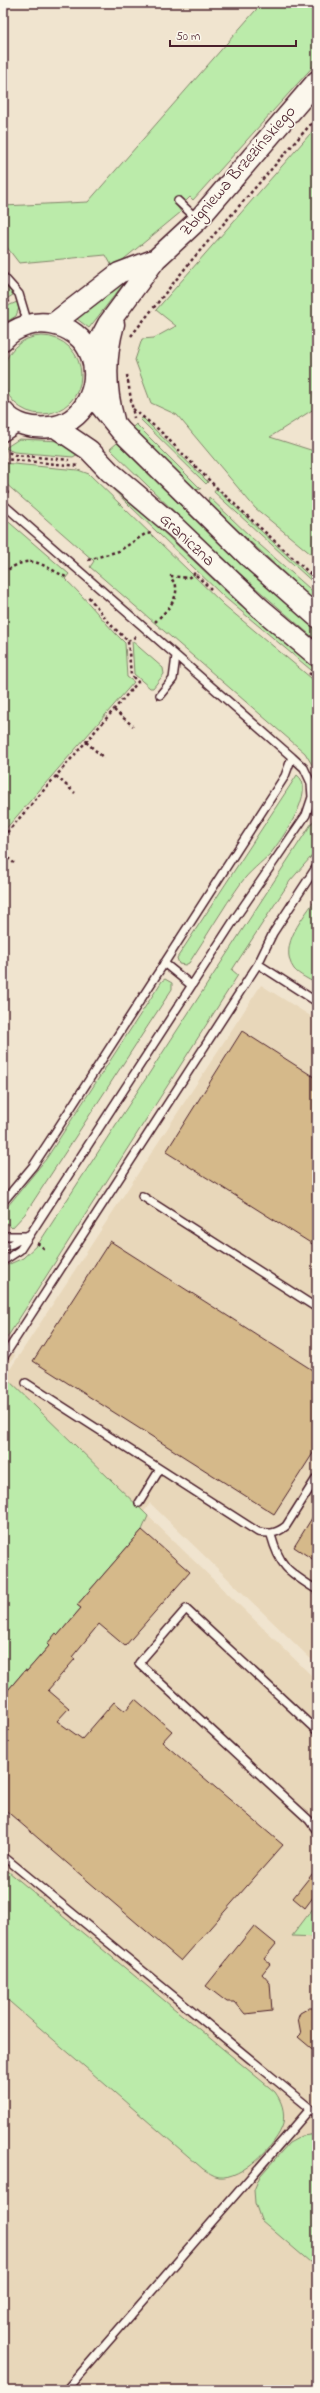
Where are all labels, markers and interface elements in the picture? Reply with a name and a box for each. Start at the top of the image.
scale bar [170,22,296,48]
text: 50 m [176,28,200,46]
street label: Zbigniewa Brzezińskiego [174,100,304,243]
street label: Graniczna [153,507,221,573]

